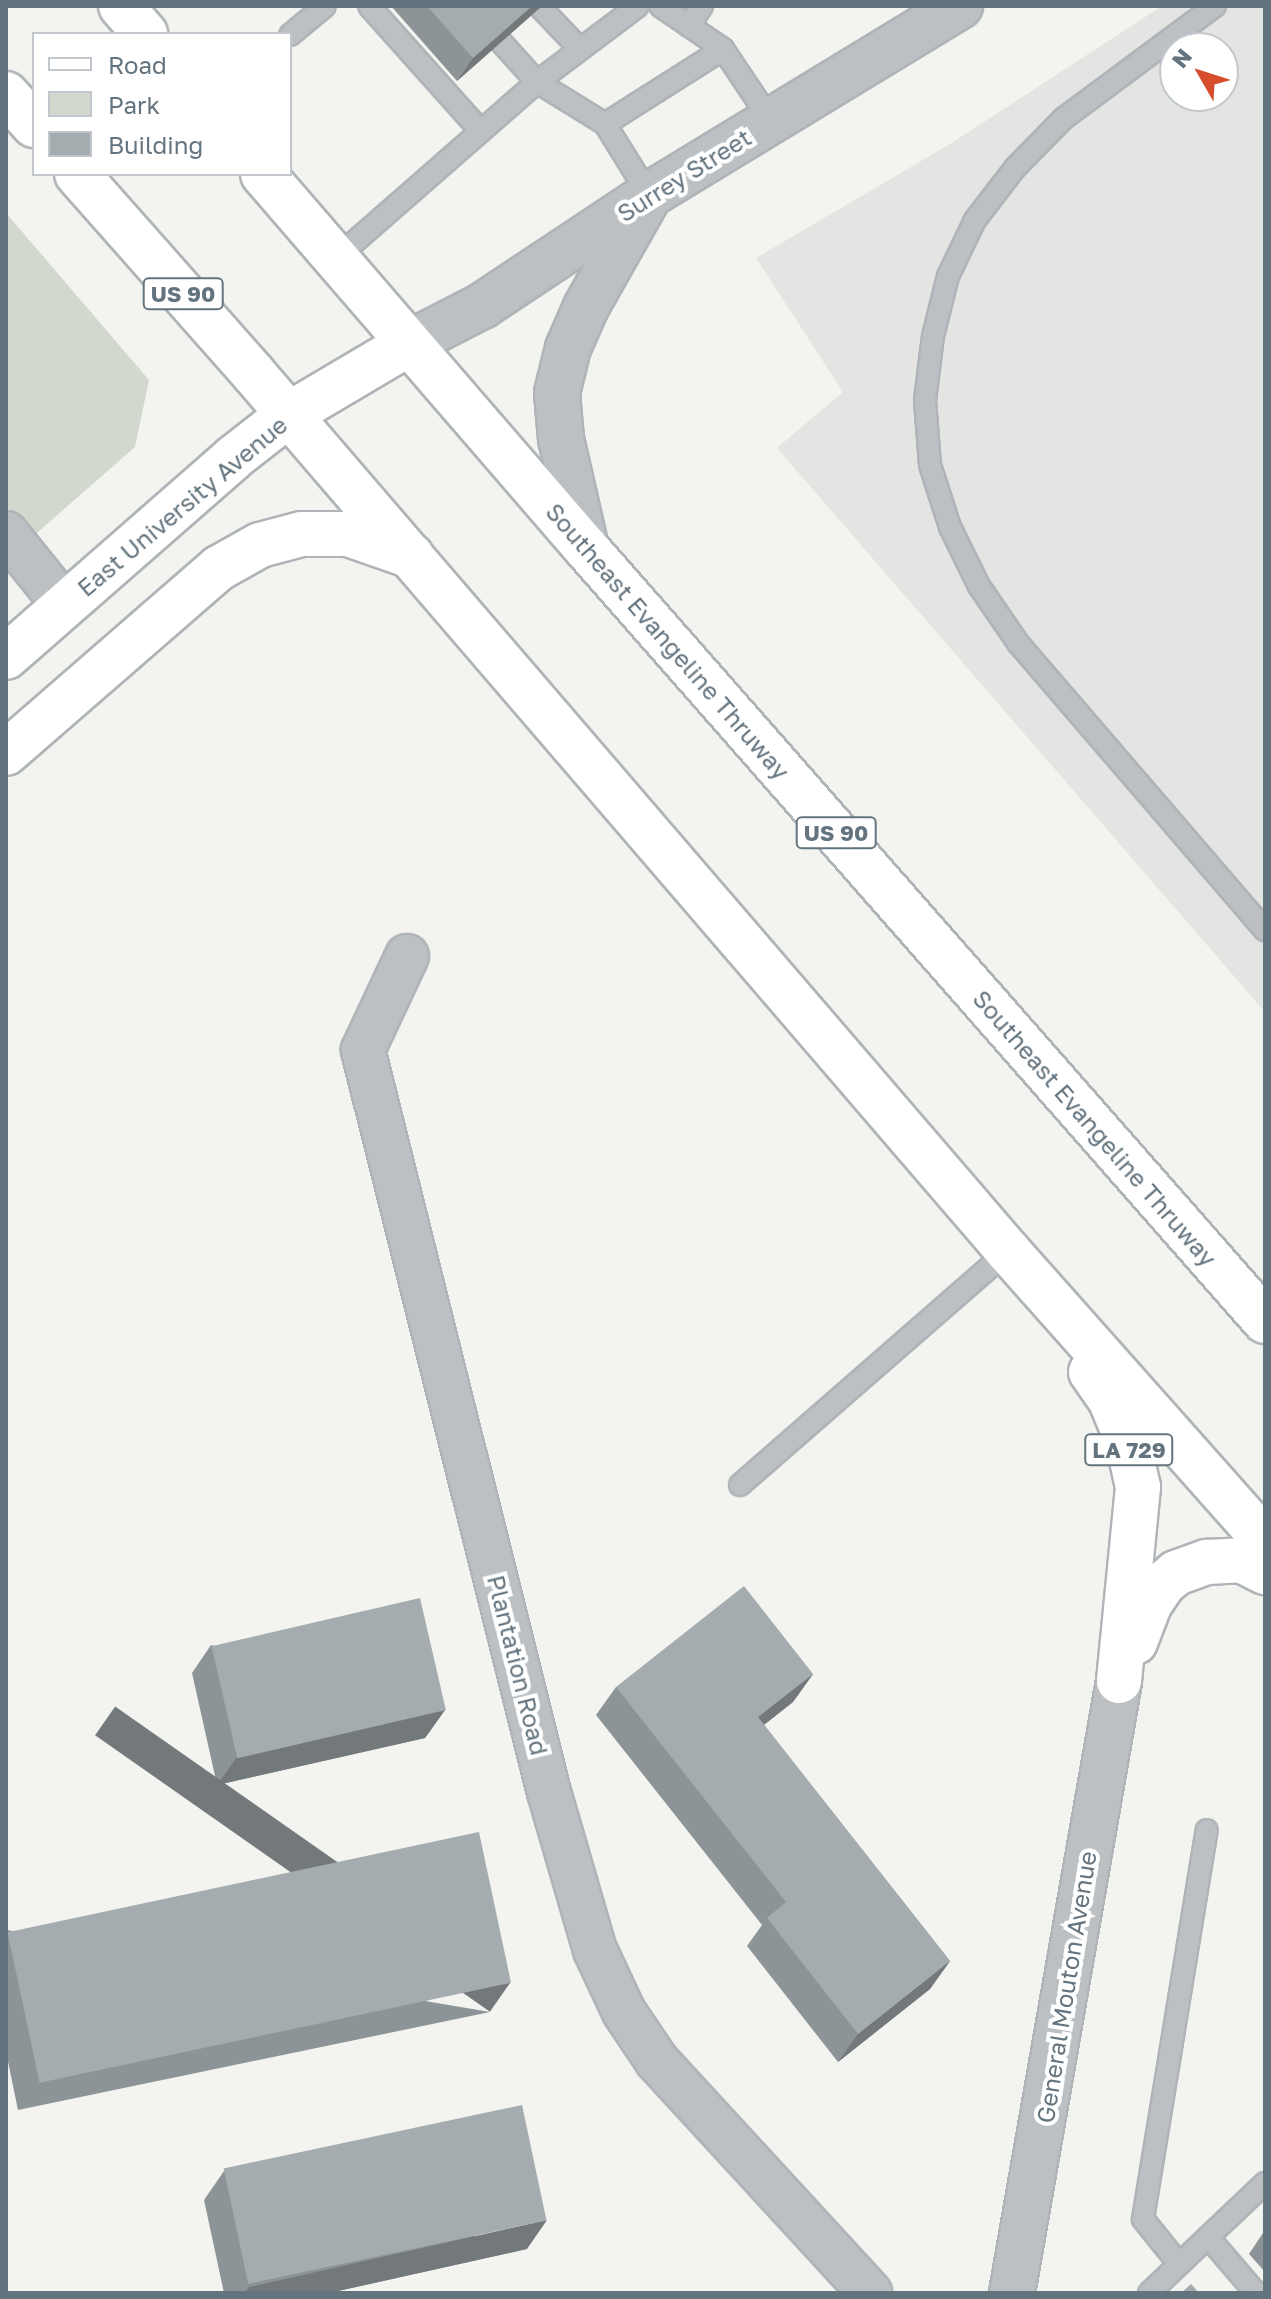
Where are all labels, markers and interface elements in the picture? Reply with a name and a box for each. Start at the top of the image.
legend [32,32,292,176]
north arrow [1159,32,1239,112]
text: N [1166,43,1197,73]
text: Road [108,50,167,79]
text: Park [108,90,160,119]
street label: Surrey Street [612,122,756,228]
text: Building [108,130,203,159]
road number: US 90 [141,276,225,312]
street label: East University Avenue [71,410,293,602]
street label: Southeast Evangeline Thruway [540,497,796,785]
road number: US 90 [794,815,878,851]
street label: Southeast Evangeline Thruway [967,984,1223,1272]
road number: LA 729 [1083,1432,1175,1468]
street label: Plantation Road [482,1572,554,1758]
street label: General Mouton Avenue [1030,1849,1102,2125]

